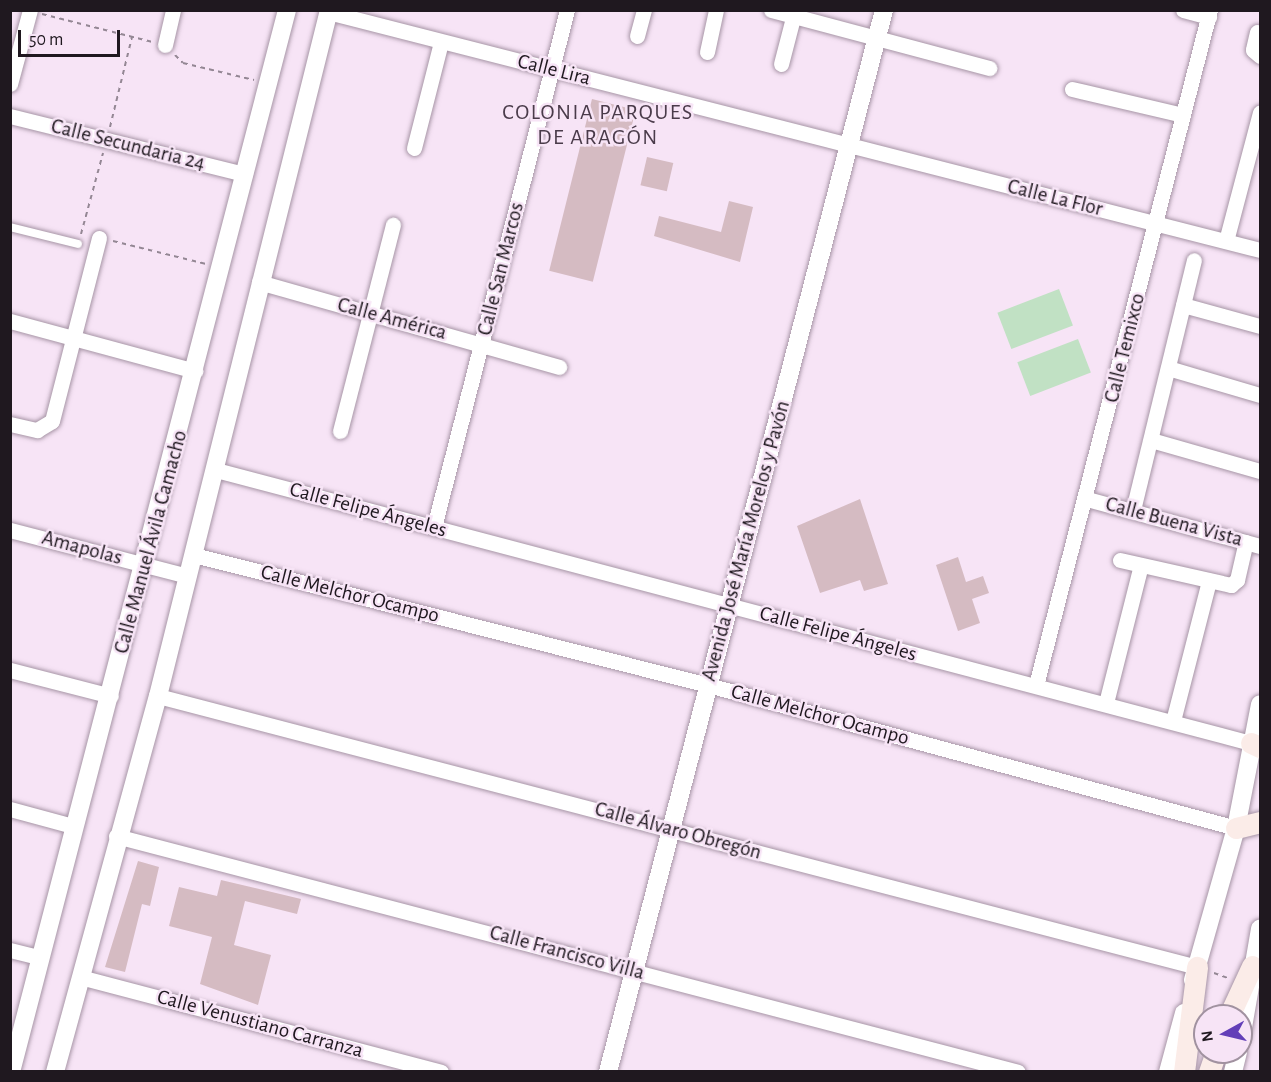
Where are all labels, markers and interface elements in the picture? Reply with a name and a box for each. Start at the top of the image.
scale bar [21,18,123,56]
text: 50 m [29,31,63,49]
street label: Calle Lira [515,49,593,91]
district label: COLONIA PARQUES DE ARAGÓN [502,99,694,150]
street label: Calle Secundaria 24 [48,114,208,176]
street label: Calle La Flor [1005,174,1105,222]
street label: Calle San Marcos [472,200,530,338]
street label: Calle Temixco [1099,291,1151,405]
street label: Calle América [335,292,449,346]
street label: Avenida José María Morelos y Pavón [696,398,796,684]
street label: Calle Manuel Ávila Camacho [109,428,193,656]
street label: Calle Felipe Ángeles [287,477,449,543]
street label: Calle Buena Vista [1103,492,1245,552]
street label: Amapolas [39,525,125,571]
street label: Calle Melchor Ocampo [258,560,442,628]
street label: Calle Felipe Ángeles [757,601,919,667]
street label: Calle Melchor Ocampo [728,679,912,751]
street label: Calle Álvaro Obregón [592,797,764,865]
street label: Calle Francisco Villa [487,920,647,986]
street label: Calle Venustiano Carranza [154,984,366,1064]
north arrow [1193,1004,1253,1064]
text: N [1198,1030,1216,1043]

